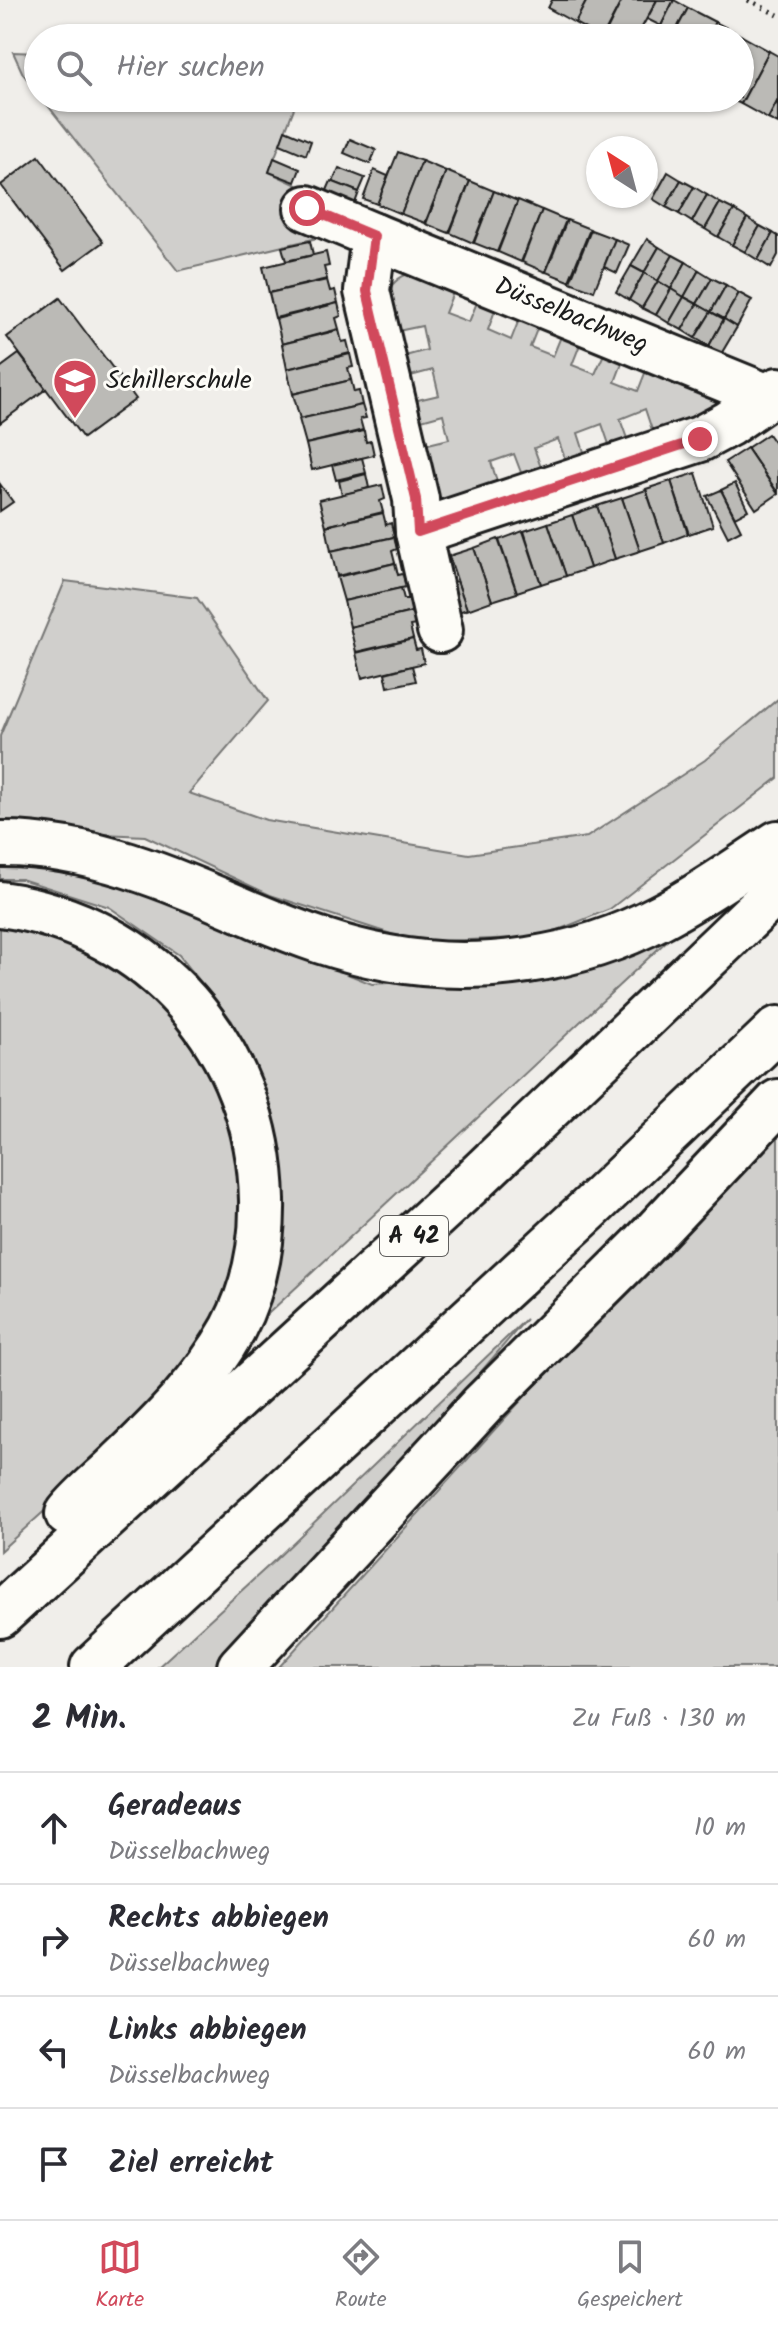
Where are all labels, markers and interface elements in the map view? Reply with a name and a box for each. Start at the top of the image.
search box [24,24,754,112]
text: Hier suchen [116,44,265,92]
icon: search [52,46,96,90]
north arrow [586,136,658,208]
route start [289,190,325,226]
street label: Düsselbachweg [488,266,654,366]
school or university icon: Schillerschule [51,357,99,420]
place label: Schillerschule [106,360,252,402]
route end [682,421,718,457]
road number: A 42 [380,1216,448,1256]
text: 2 Min. [32,1692,126,1746]
text: Zu Fuß · 130 m [571,1698,746,1740]
text: Geradeaus [108,1783,241,1831]
icon: ahead [32,1806,76,1850]
text: 10 m [694,1807,746,1849]
text: Düsselbachweg [108,1831,270,1873]
text: Rechts abbiegen [108,1895,329,1943]
icon: right [32,1918,76,1962]
text: 60 m [687,1919,746,1961]
text: Düsselbachweg [108,1943,270,1985]
text: Links abbiegen [108,2007,307,2055]
icon: left [32,2030,76,2074]
text: 60 m [687,2031,746,2073]
text: Düsselbachweg [108,2055,270,2097]
text: Ziel erreicht [108,2140,273,2188]
icon: arrive [32,2142,76,2186]
tab: Karte [95,2235,144,2318]
tab: Route [335,2235,387,2318]
tab: Gespeichert [577,2235,683,2318]

